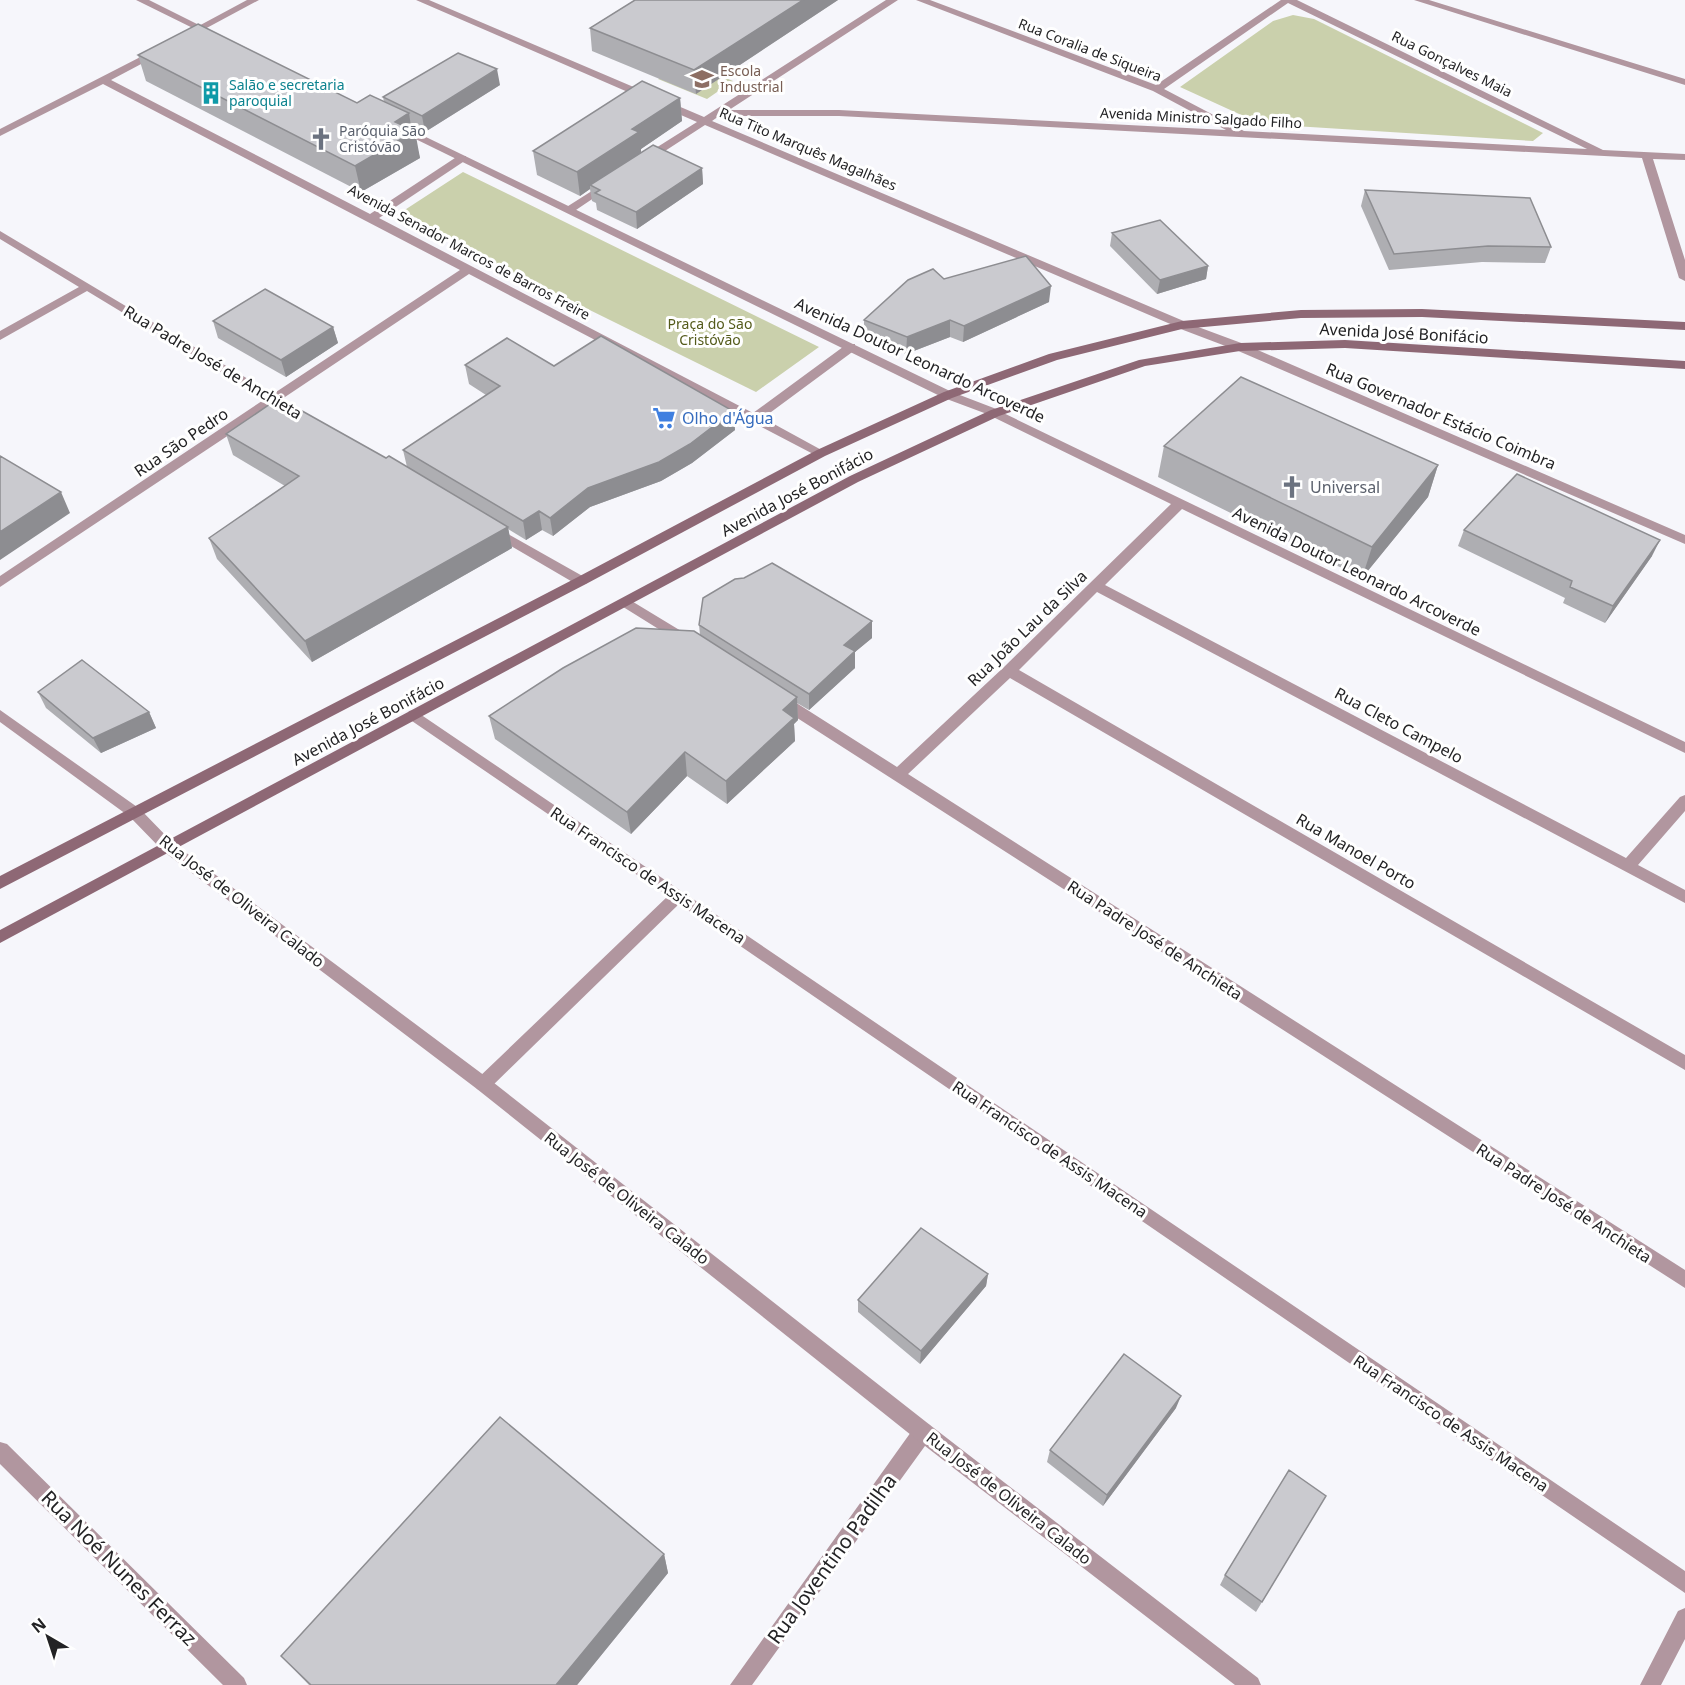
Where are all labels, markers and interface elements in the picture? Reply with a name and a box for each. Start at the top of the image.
street label: Rua Coralia de Siqueira [1016,13,1164,86]
street label: Rua Gonçalves Maia [1389,26,1516,101]
place label: Escola Industrial [720,61,783,96]
school or university icon: Escola Industrial [689,66,715,92]
place label: Salão e secretaria paroquial [229,75,345,110]
building icon: Salão e secretaria paroquial [198,80,224,106]
street label: Rua Tito Marquês Magalhães [717,103,900,195]
street label: Avenida Ministro Salgado Filho [1100,103,1302,132]
place label: Paróquia São Cristóvão [339,121,426,156]
church icon: Paróquia São Cristóvão [308,126,334,152]
street label: Avenida Senador Marcos de Barros Freire [345,179,594,324]
street label: Avenida Doutor Leonardo Arcoverde [791,292,1049,428]
street label: Rua Padre José de Anchieta [120,300,306,424]
park label: Praça do São Cristóvão [668,314,752,349]
street label: Avenida José Bonifácio [1319,318,1489,348]
street label: Rua Governador Estácio Coimbra [1323,357,1559,475]
street label: Rua São Pedro [130,402,232,482]
supermarket icon: Olho d'Água [651,405,677,431]
place label: Olho d'Água [682,407,774,429]
street label: Avenida José Bonifácio [717,443,877,541]
church icon: Universal [1279,474,1305,500]
place label: Universal [1310,476,1380,498]
street label: Avenida Doutor Leonardo Arcoverde [1229,501,1485,641]
street label: Rua João Lau da Silva [962,565,1092,691]
street label: Avenida José Bonifácio [288,672,448,770]
street label: Rua Cleto Campelo [1331,682,1467,768]
street label: Rua Francisco de Assis Macena [546,801,750,949]
street label: Rua Manoel Porto [1292,808,1420,894]
street label: Rua José de Oliveira Calado [155,830,329,972]
street label: Rua Padre José de Anchieta [1063,875,1247,1005]
street label: Rua Francisco de Assis Macena [948,1075,1152,1223]
street label: Rua José de Oliveira Calado [540,1127,714,1269]
street label: Rua Padre José de Anchieta [1472,1138,1656,1268]
street label: Rua Francisco de Assis Macena [1349,1349,1553,1497]
street label: Rua José de Oliveira Calado [922,1427,1096,1569]
street label: Rua Joventino Padilha [761,1468,902,1649]
street label: Rua Noé Nunes Ferraz [36,1485,202,1651]
north arrow [18,1607,78,1667]

